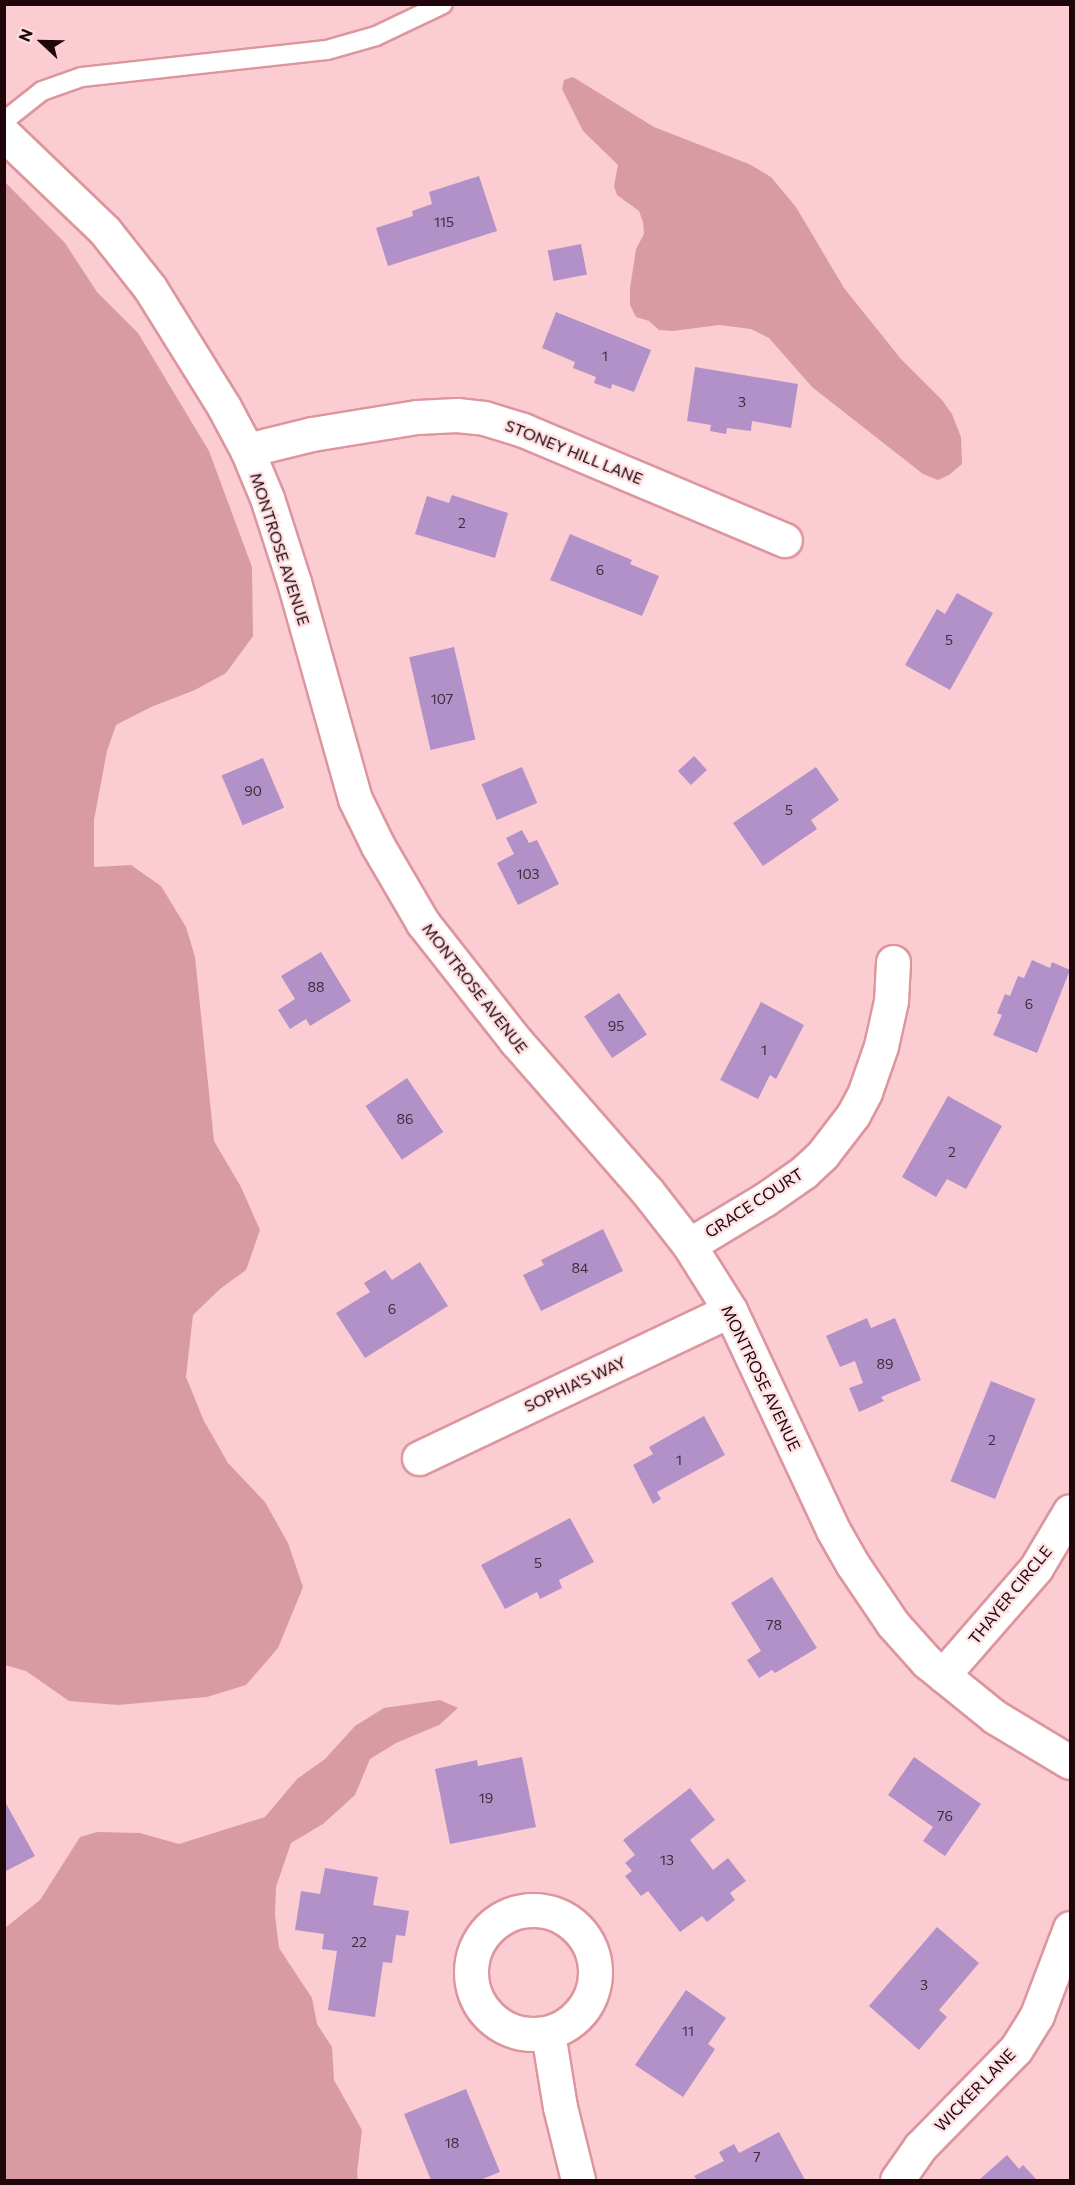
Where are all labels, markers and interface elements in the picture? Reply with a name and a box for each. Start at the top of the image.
north arrow [12,12,72,72]
text: N [14,26,36,44]
house number: 115 [434,214,454,230]
house number: 1 [602,348,608,364]
house number: 3 [738,394,746,410]
street label: STONEY HILL LANE [502,416,646,488]
street label: MONTROSE AVENUE [246,470,314,628]
house number: 2 [458,515,466,531]
house number: 6 [596,562,604,578]
house number: 5 [945,632,953,648]
house number: 107 [431,691,453,707]
house number: 90 [244,783,262,799]
house number: 5 [785,802,793,818]
house number: 103 [516,866,540,882]
street label: MONTROSE AVENUE [418,919,532,1057]
house number: 88 [308,979,324,995]
house number: 6 [1025,996,1033,1012]
house number: 95 [608,1018,624,1034]
house number: 1 [761,1042,767,1058]
house number: 86 [397,1111,413,1127]
house number: 2 [948,1144,956,1160]
street label: GRACE COURT [701,1164,807,1242]
house number: 84 [572,1260,588,1276]
house number: 6 [388,1301,396,1317]
street label: MONTROSE AVENUE [717,1302,805,1454]
street label: SOPHIA'S WAY [521,1352,629,1416]
house number: 89 [877,1356,893,1372]
house number: 2 [988,1432,996,1448]
house number: 1 [676,1452,682,1468]
street label: THAYER CIRCLE [964,1542,1056,1648]
house number: 5 [534,1555,542,1571]
house number: 78 [766,1617,782,1633]
house number: 19 [479,1790,493,1806]
house number: 76 [937,1808,953,1824]
house number: 13 [660,1852,674,1868]
house number: 22 [351,1934,367,1950]
house number: 3 [920,1977,928,1993]
house number: 11 [682,2023,694,2039]
street label: WICKER LANE [931,2045,1019,2135]
house number: 18 [445,2135,459,2151]
house number: 7 [753,2149,761,2165]

